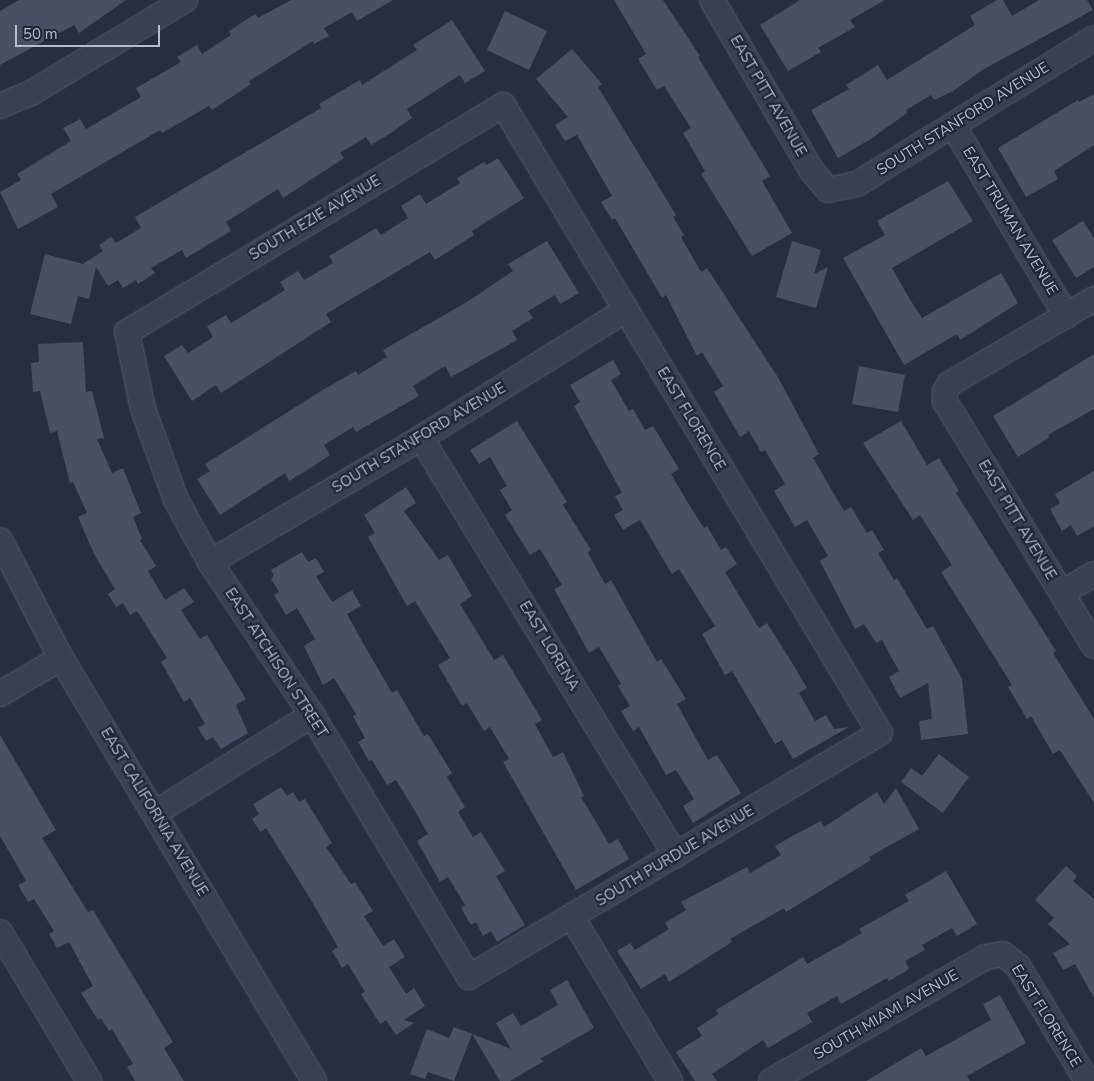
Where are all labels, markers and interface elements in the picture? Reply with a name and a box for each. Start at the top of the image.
scale bar [18,15,162,47]
text: 50 m [23,24,58,44]
street label: EAST PITT AVENUE [726,32,810,160]
street label: SOUTH STANFORD AVENUE [874,59,1052,179]
street label: EAST TRUMAN AVENUE [959,144,1061,298]
street label: SOUTH EZIE AVENUE [246,172,384,264]
street label: EAST FLORENCE [653,364,729,474]
street label: SOUTH STANFORD AVENUE [329,379,509,497]
street label: EAST PITT AVENUE [974,457,1060,583]
street label: EAST ATCHISON STREET [221,585,331,741]
street label: EAST LORENA [515,598,583,694]
street label: EAST CALIFORNIA AVENUE [97,725,211,899]
street label: SOUTH PURDUE AVENUE [593,802,757,910]
street label: EAST FLORENCE [1007,961,1085,1071]
street label: SOUTH MIAMI AVENUE [810,966,962,1064]

